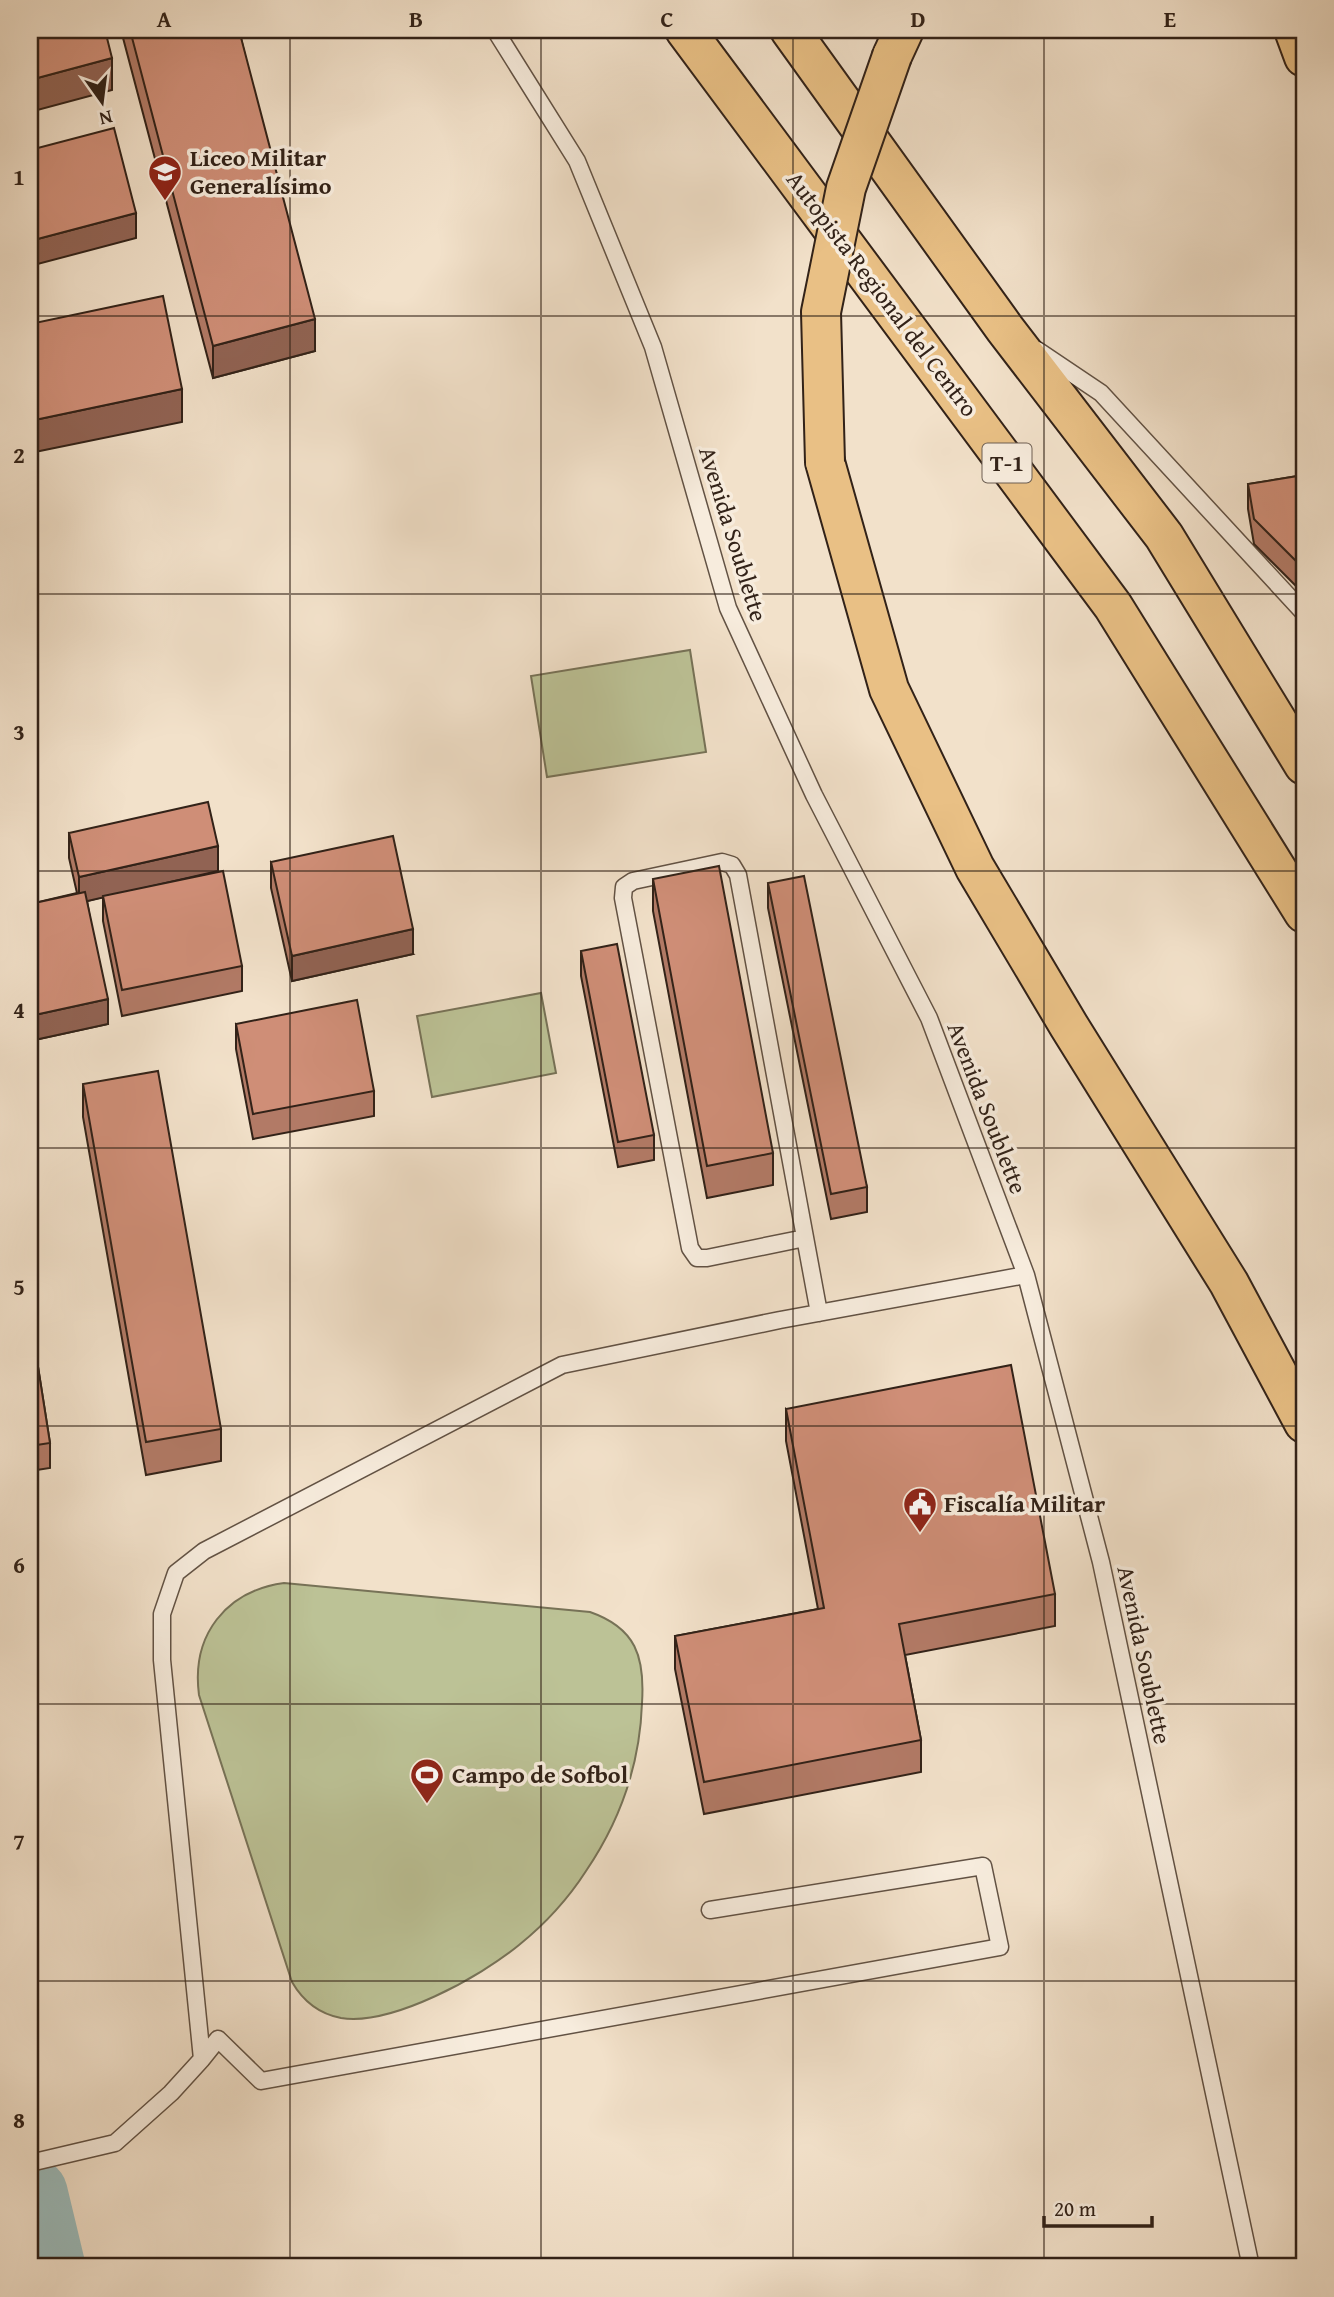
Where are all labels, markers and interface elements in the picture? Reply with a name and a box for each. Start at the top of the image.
text: A [157,2,172,35]
text: B [409,2,423,35]
text: C [660,2,674,35]
text: D [911,2,926,35]
text: E [1164,2,1176,35]
north arrow [66,66,136,136]
text: N [96,103,116,134]
place label: Liceo Militar Generalísimo [190,140,332,203]
school or university icon: Liceo Militar Generalísimo [146,153,184,202]
text: 1 [13,160,25,193]
street label: Autopista Regional del Centro [778,164,987,424]
text: 2 [13,438,25,471]
street label: Avenida Soublette [690,442,777,626]
road number: T-1 [982,444,1032,482]
text: 3 [13,715,25,748]
text: 4 [13,993,25,1026]
street label: Avenida Soublette [939,1017,1036,1199]
text: 5 [13,1270,25,1303]
public building icon: Fiscalía Militar [901,1485,939,1534]
place label: Fiscalía Militar [944,1486,1105,1521]
text: 6 [13,1548,25,1581]
street label: Avenida Soublette [1109,1563,1180,1747]
sports icon: Campo de Sofbol [408,1756,446,1805]
place label: Campo de Sofbol [452,1757,629,1792]
text: 7 [13,1825,25,1858]
text: 8 [13,2103,25,2136]
scale bar [1044,2185,1152,2229]
text: 20 m [1054,2193,1096,2224]

